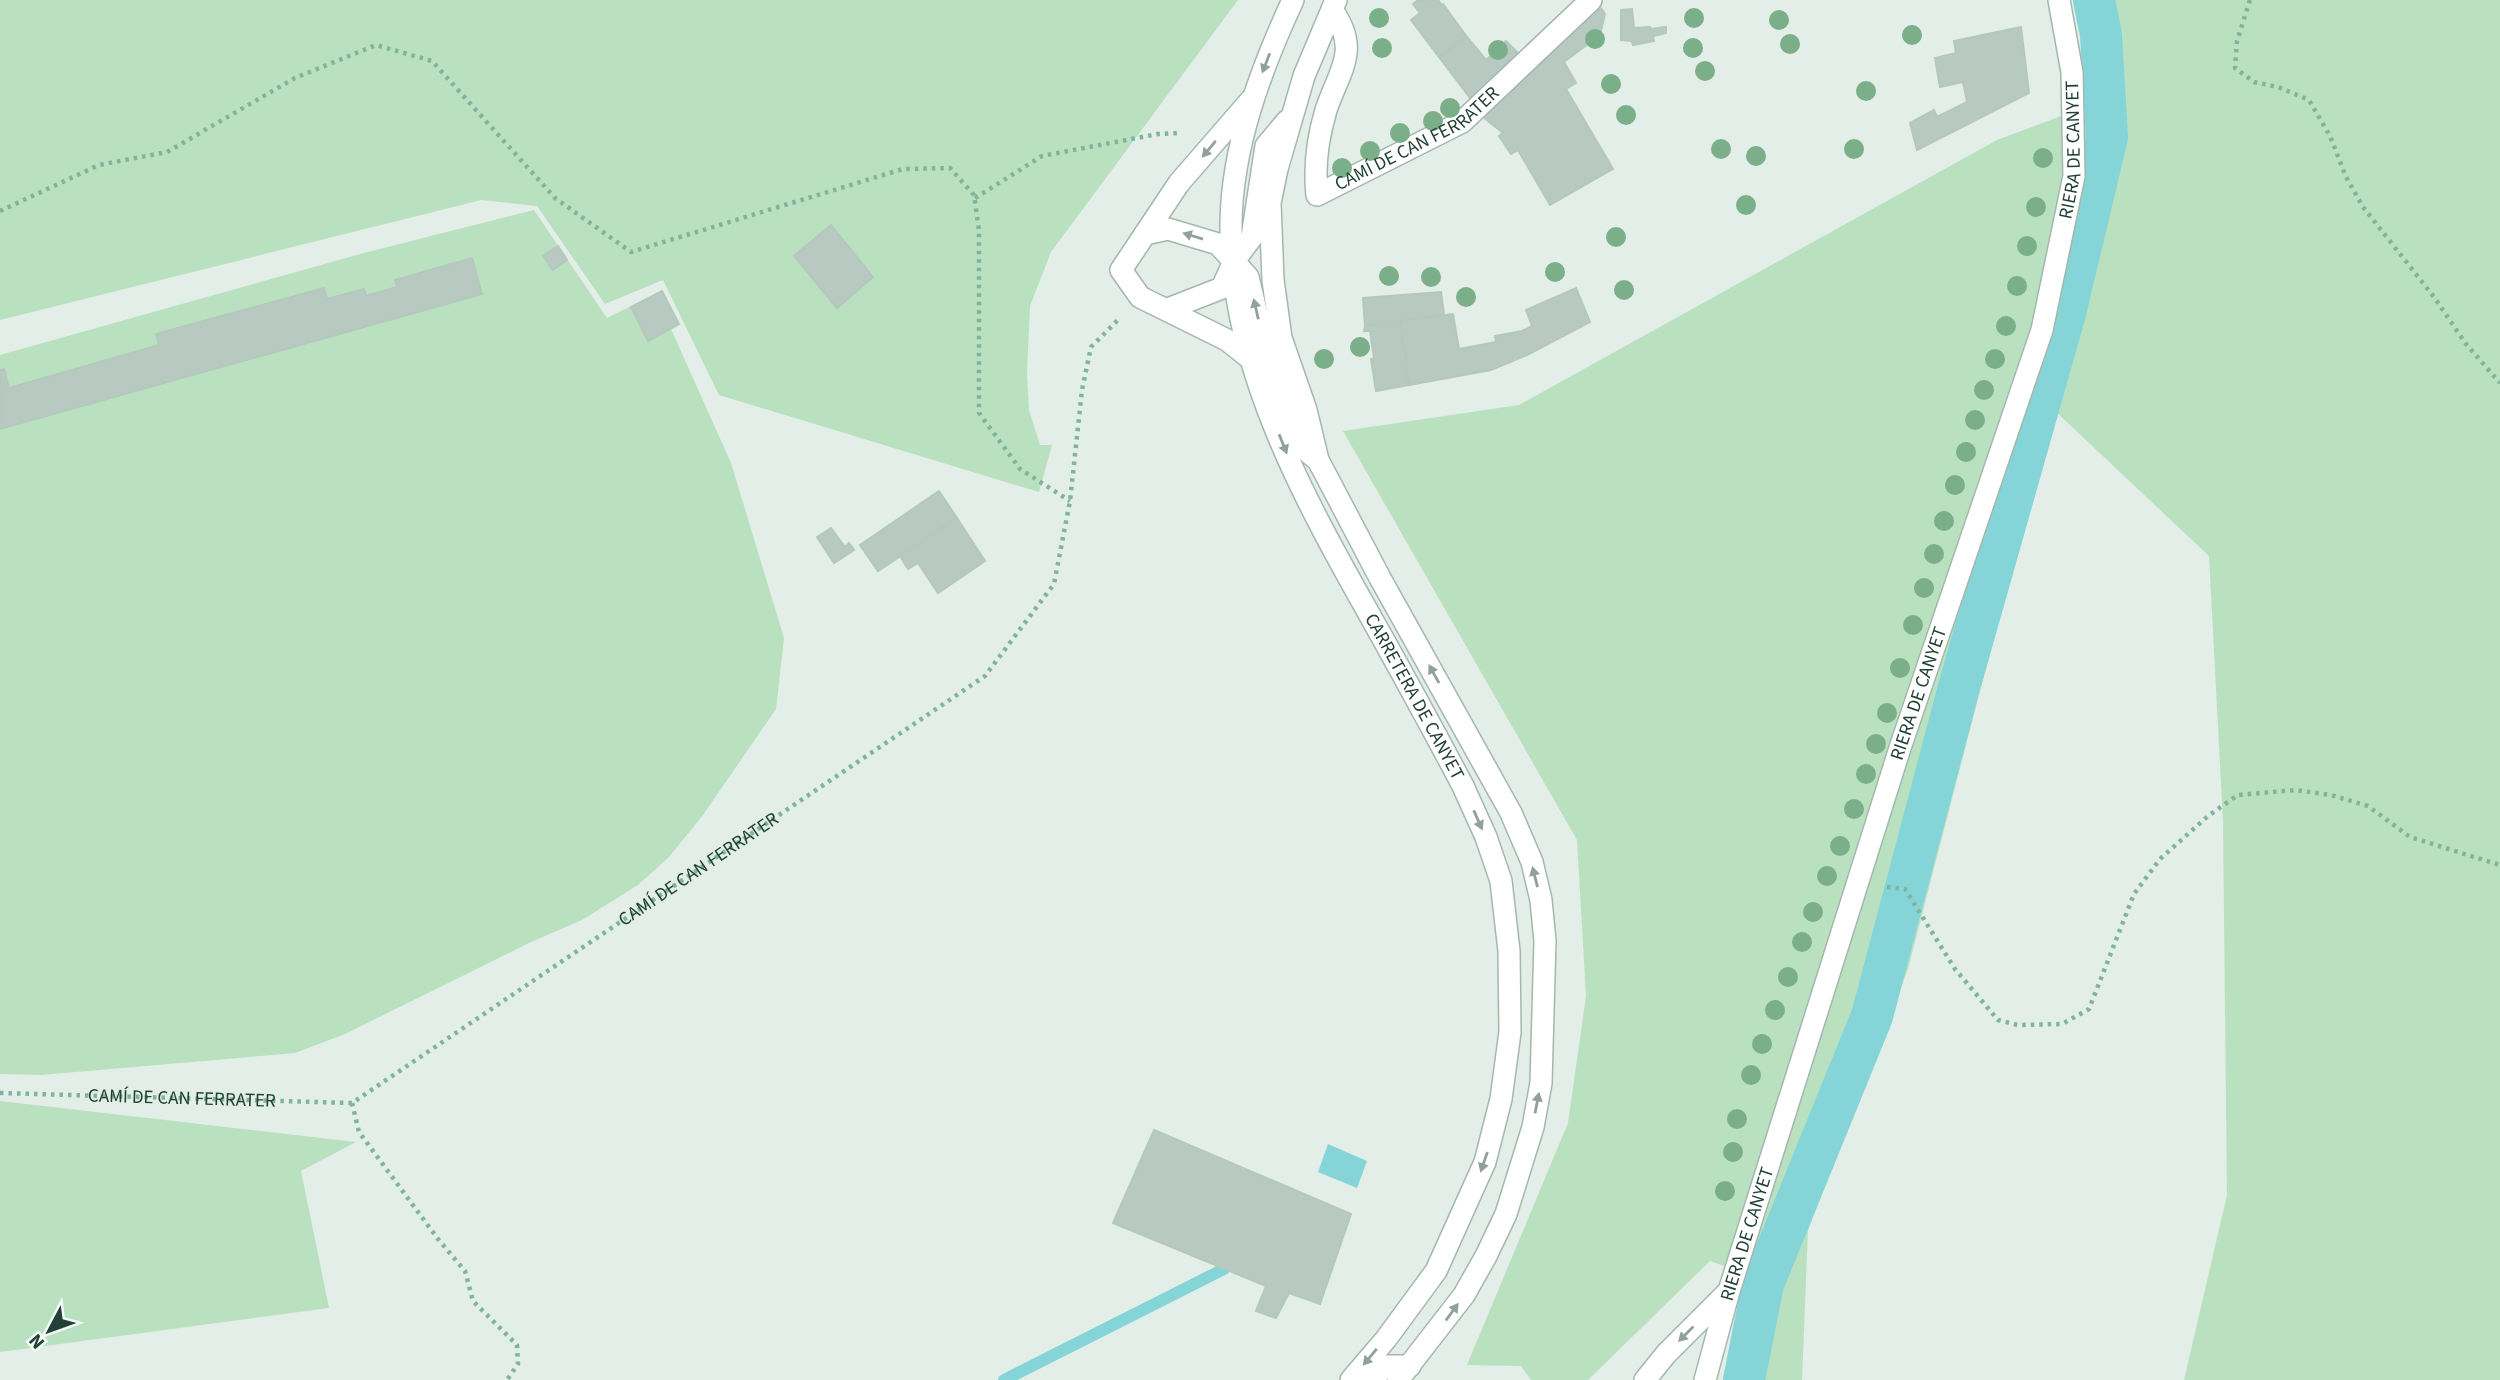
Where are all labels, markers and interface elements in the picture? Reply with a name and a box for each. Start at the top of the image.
one-way arrow [1261,52,1272,73]
street label: CAMÍ DE CAN FERRATER [1330,80,1505,198]
street label: RIERA DE CANYET [2052,80,2088,222]
one-way arrow [1202,140,1217,157]
one-way arrow [1182,231,1203,241]
one-way arrow [1250,298,1261,320]
one-way arrow [1277,434,1288,455]
street label: CARRETERA DE CANYET [1358,608,1471,785]
street label: RIERA DE CANYET [1884,623,1954,763]
one-way arrow [1428,664,1440,684]
street label: CAMÍ DE CAN FERRATER [613,805,784,933]
one-way arrow [1473,809,1484,830]
one-way arrow [1529,866,1540,888]
street label: CAMÍ DE CAN FERRATER [88,1082,276,1114]
one-way arrow [1532,1092,1543,1114]
one-way arrow [1478,1152,1489,1173]
street label: RIERA DE CANYET [1713,1164,1781,1304]
north arrow [14,1296,84,1366]
one-way arrow [1445,1303,1459,1321]
one-way arrow [1678,1326,1695,1342]
text: N [23,1328,52,1355]
one-way arrow [1362,1348,1378,1366]

